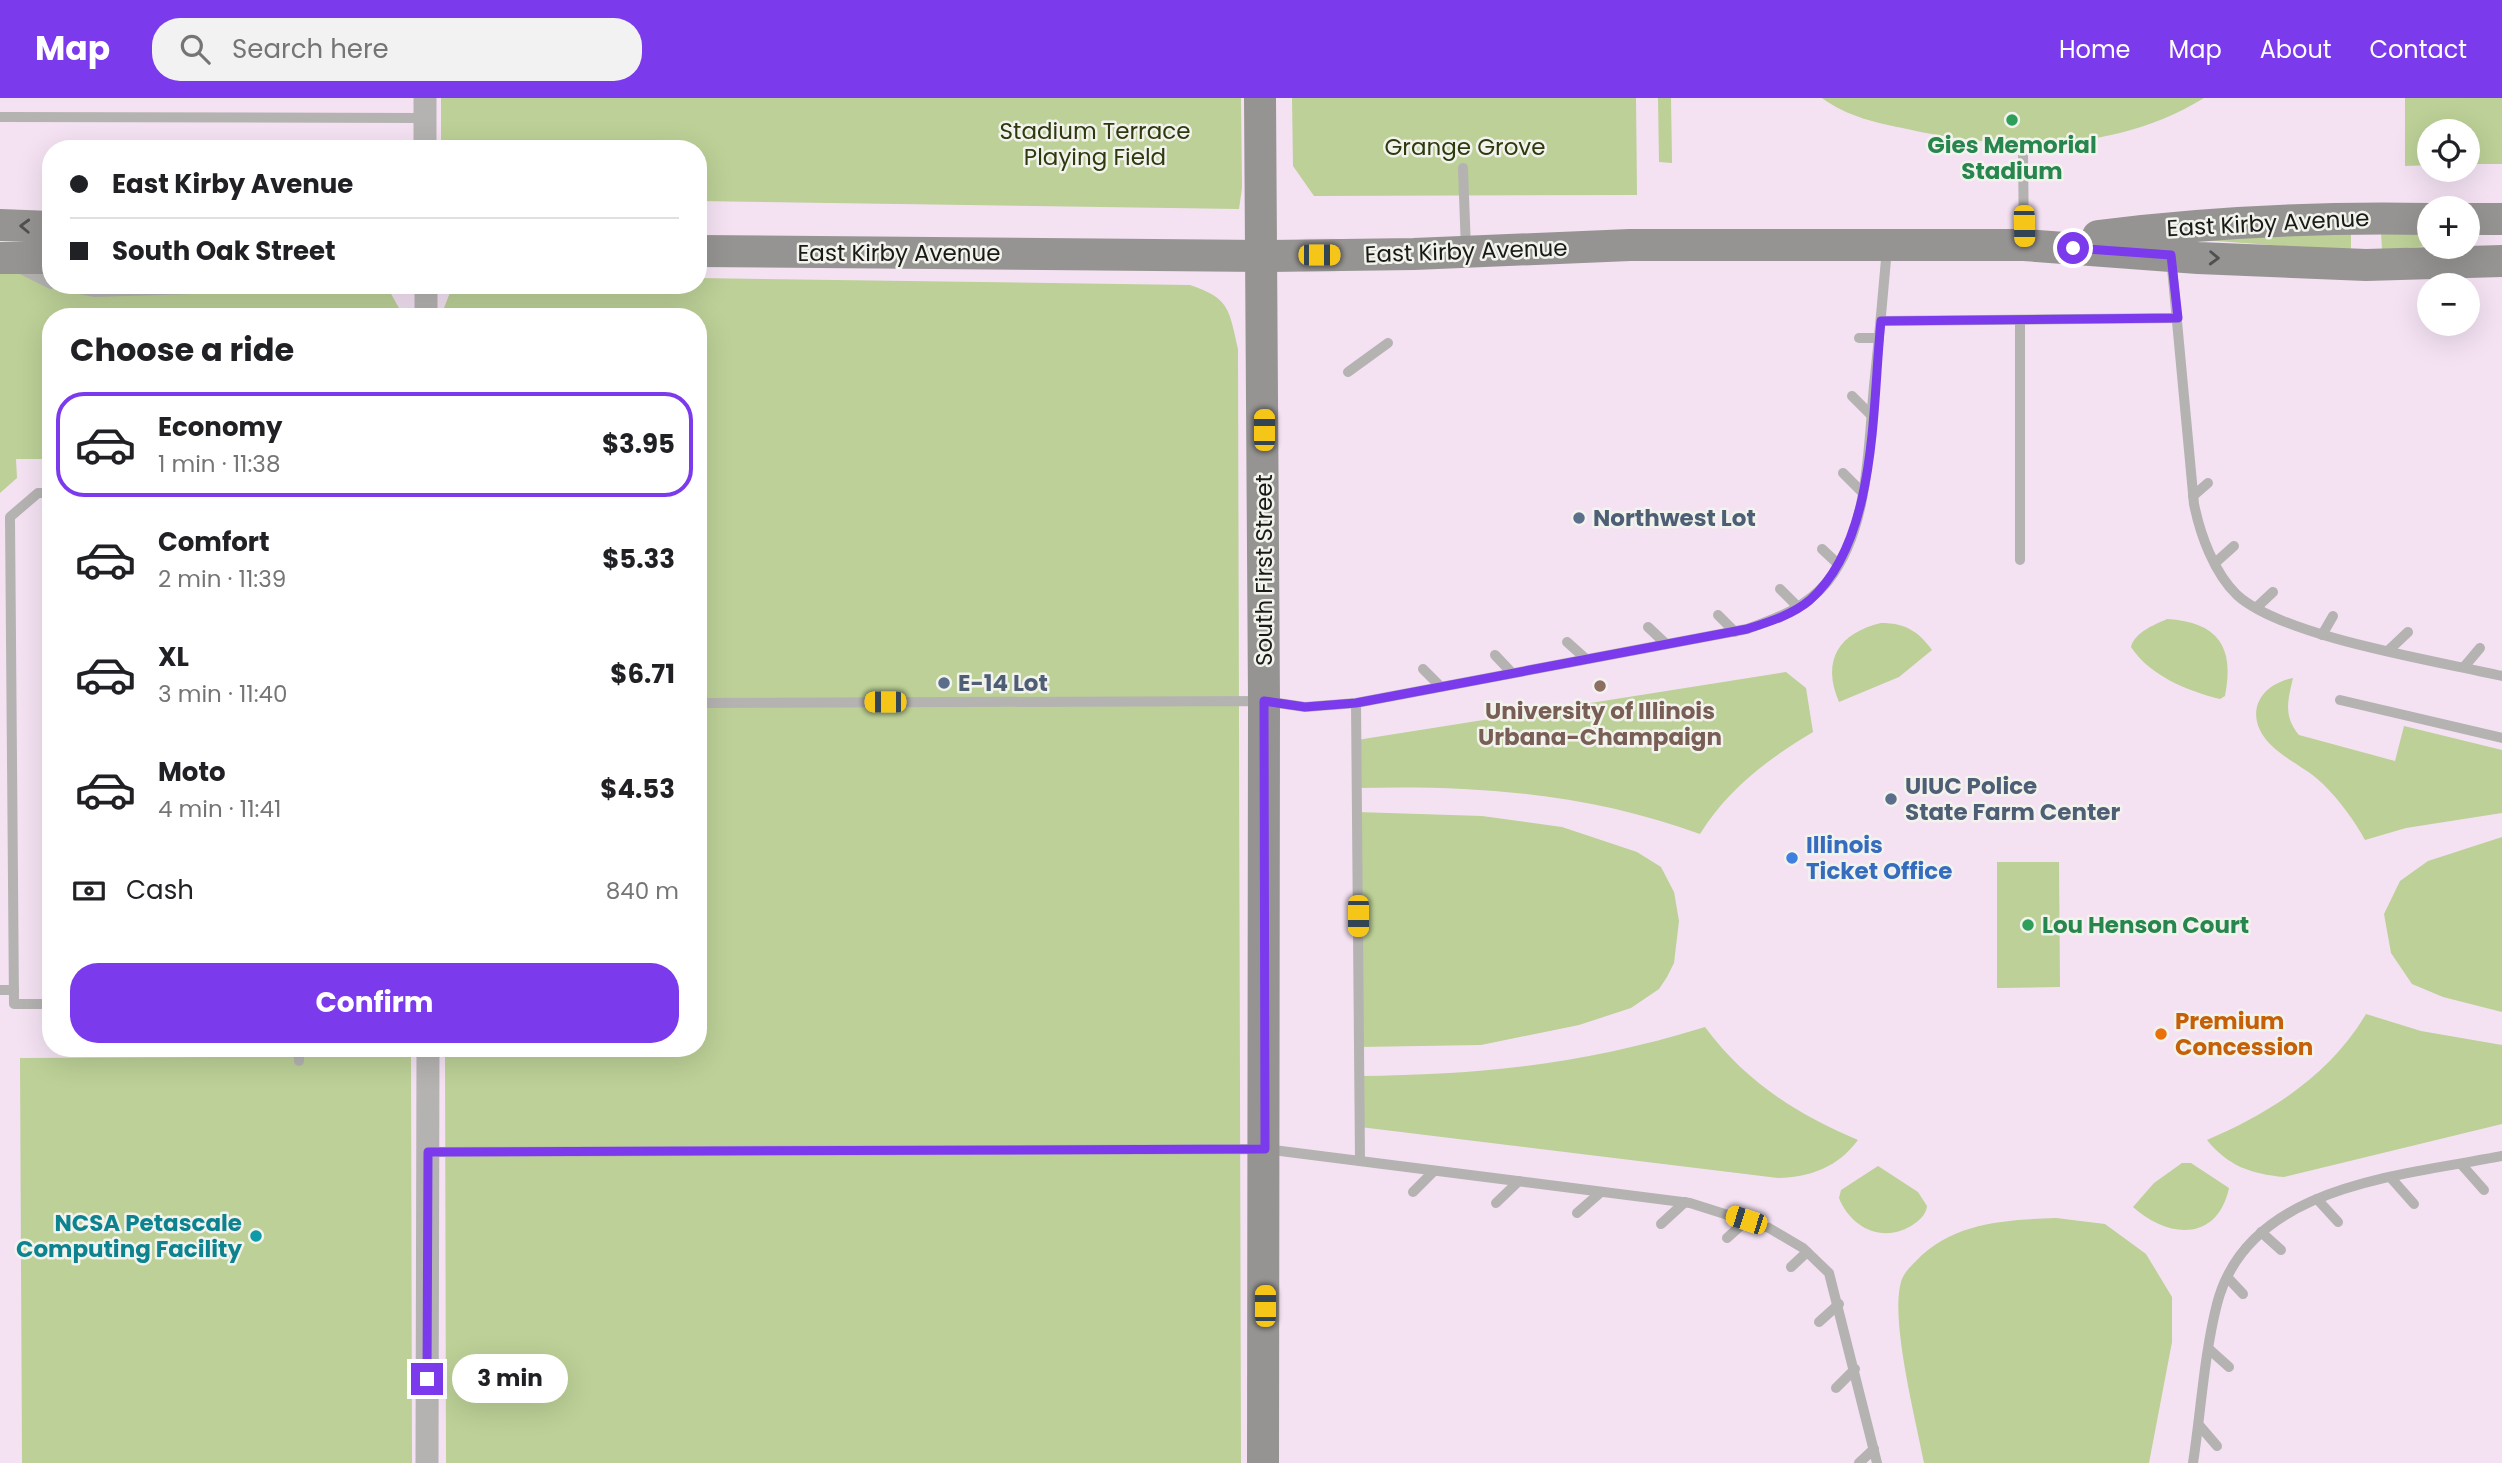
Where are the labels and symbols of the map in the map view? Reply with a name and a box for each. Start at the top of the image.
marker: Gies Memorial Stadium [2004,112,2020,128]
park label: Stadium Terrace Playing Field [1000,115,1190,173]
place label: Gies Memorial Stadium [1927,129,2097,187]
park label: Grange Grove [1384,131,1546,163]
street label: East Kirby Avenue [2166,202,2370,244]
car [2014,205,2035,247]
one-way arrow [20,219,31,234]
street label: East Kirby Avenue [1364,231,1568,271]
route start [2057,232,2089,264]
street label: East Kirby Avenue [798,237,1000,269]
car [1299,245,1341,266]
one-way arrow [2209,251,2220,266]
car [1254,409,1275,451]
street label: South First Street [1248,474,1280,666]
place label: Northwest Lot [1593,502,1756,534]
marker: Northwest Lot [1571,510,1587,526]
place label: E-14 Lot [958,667,1048,699]
marker: E-14 Lot [936,675,952,691]
marker: University of Illinois Urbana-Champaign [1592,678,1608,694]
car [865,692,907,713]
place label: University of Illinois Urbana-Champaign [1478,695,1722,753]
place label: UIUC Police State Farm Center [1905,770,2120,828]
marker: UIUC Police State Farm Center [1883,791,1899,807]
place label: Illinois Ticket Office [1806,829,1952,887]
marker: Illinois Ticket Office [1784,850,1800,866]
car [1348,895,1369,937]
place label: Lou Henson Court [2042,909,2249,941]
marker: Lou Henson Court [2020,917,2036,933]
place label: Premium Concession [2175,1005,2313,1063]
marker: Premium Concession [2153,1026,2169,1042]
car [1723,1204,1770,1236]
place label: NCSA Petascale Computing Facility [16,1207,242,1265]
marker: NCSA Petascale Computing Facility [248,1228,264,1244]
car [1255,1285,1276,1327]
callout: 3 min [452,1354,567,1404]
route end [411,1363,443,1395]

